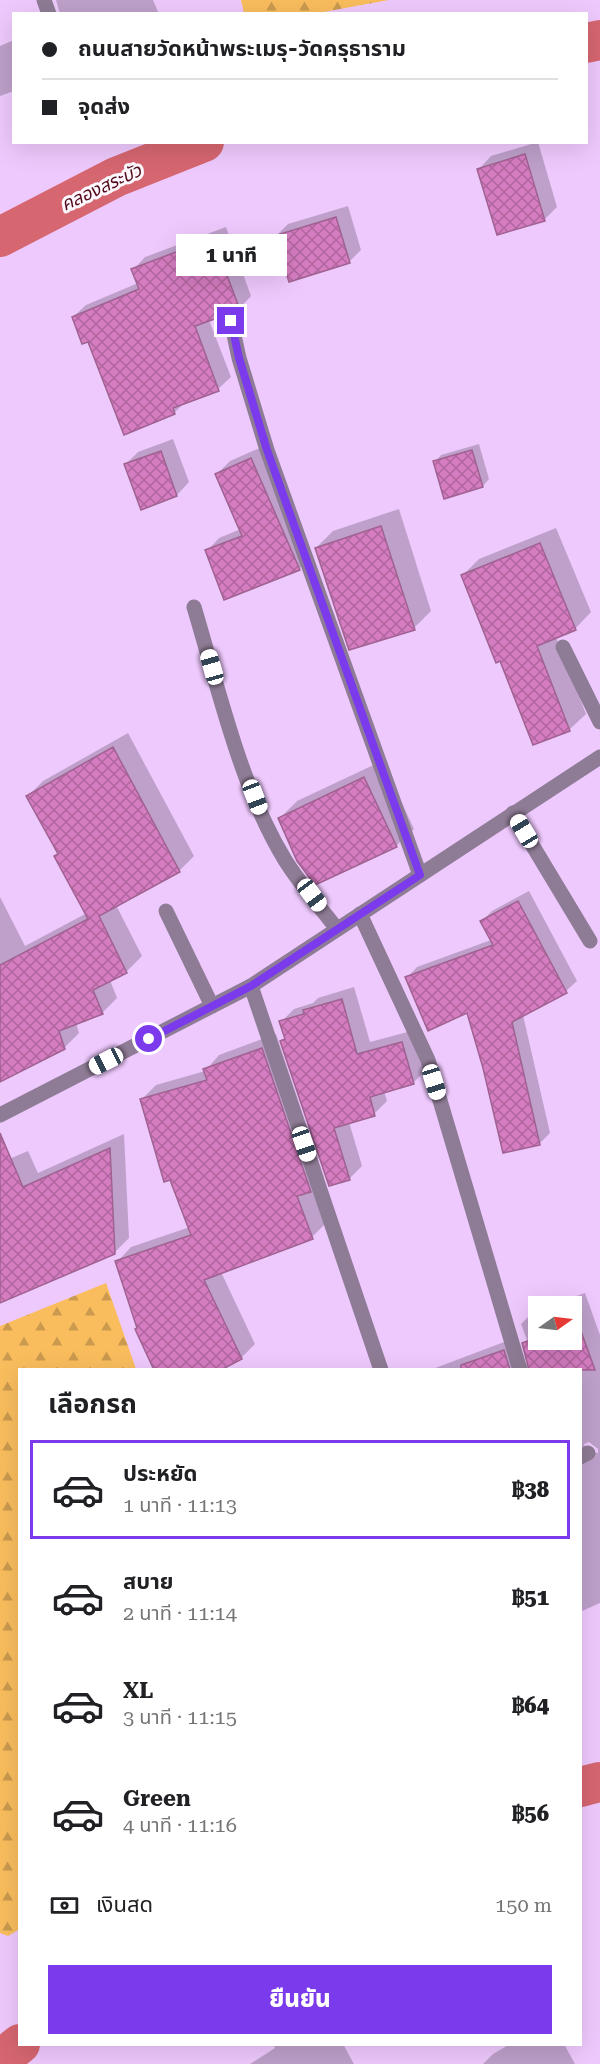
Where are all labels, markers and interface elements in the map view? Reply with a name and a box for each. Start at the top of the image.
text: ถนนสายวัดหน้าพระเมรุ-วัดครุธาราม [78,36,406,61]
text: จุดส่ง [78,94,130,119]
water label: คลองสระบัว [57,159,146,215]
callout: 1 นาที [176,234,286,276]
text: 1 นาที [206,243,257,267]
route end [217,307,244,334]
car [198,647,226,687]
car [240,777,270,817]
car [507,811,541,851]
car [294,875,330,915]
route start [135,1025,162,1052]
car [86,1045,126,1077]
car [420,1062,448,1102]
car [290,1124,318,1164]
north arrow [528,1296,582,1350]
map controls [528,1296,582,1350]
text: เลือกรถ [48,1388,137,1420]
text: ประหยัด [123,1461,198,1486]
icon: car [51,1463,105,1517]
text: ฿38 [512,1477,549,1502]
text: 1 นาที · 11:13 [123,1493,237,1517]
text: สบาย [123,1569,173,1594]
icon: car [51,1571,105,1625]
text: ฿51 [512,1585,549,1610]
text: 2 นาที · 11:14 [123,1601,237,1625]
text: XL [123,1678,153,1703]
icon: car [51,1679,105,1733]
text: ฿64 [512,1693,549,1718]
text: 3 นาที · 11:15 [123,1705,237,1729]
text: Green [123,1786,191,1811]
icon: car [51,1787,105,1841]
text: ฿56 [512,1801,549,1826]
text: 4 นาที · 11:16 [123,1813,237,1837]
icon: cash [48,1889,81,1922]
text: เงินสด [96,1892,153,1917]
text: 150 m [495,1893,552,1917]
button: ยืนยัน [48,1965,552,2034]

